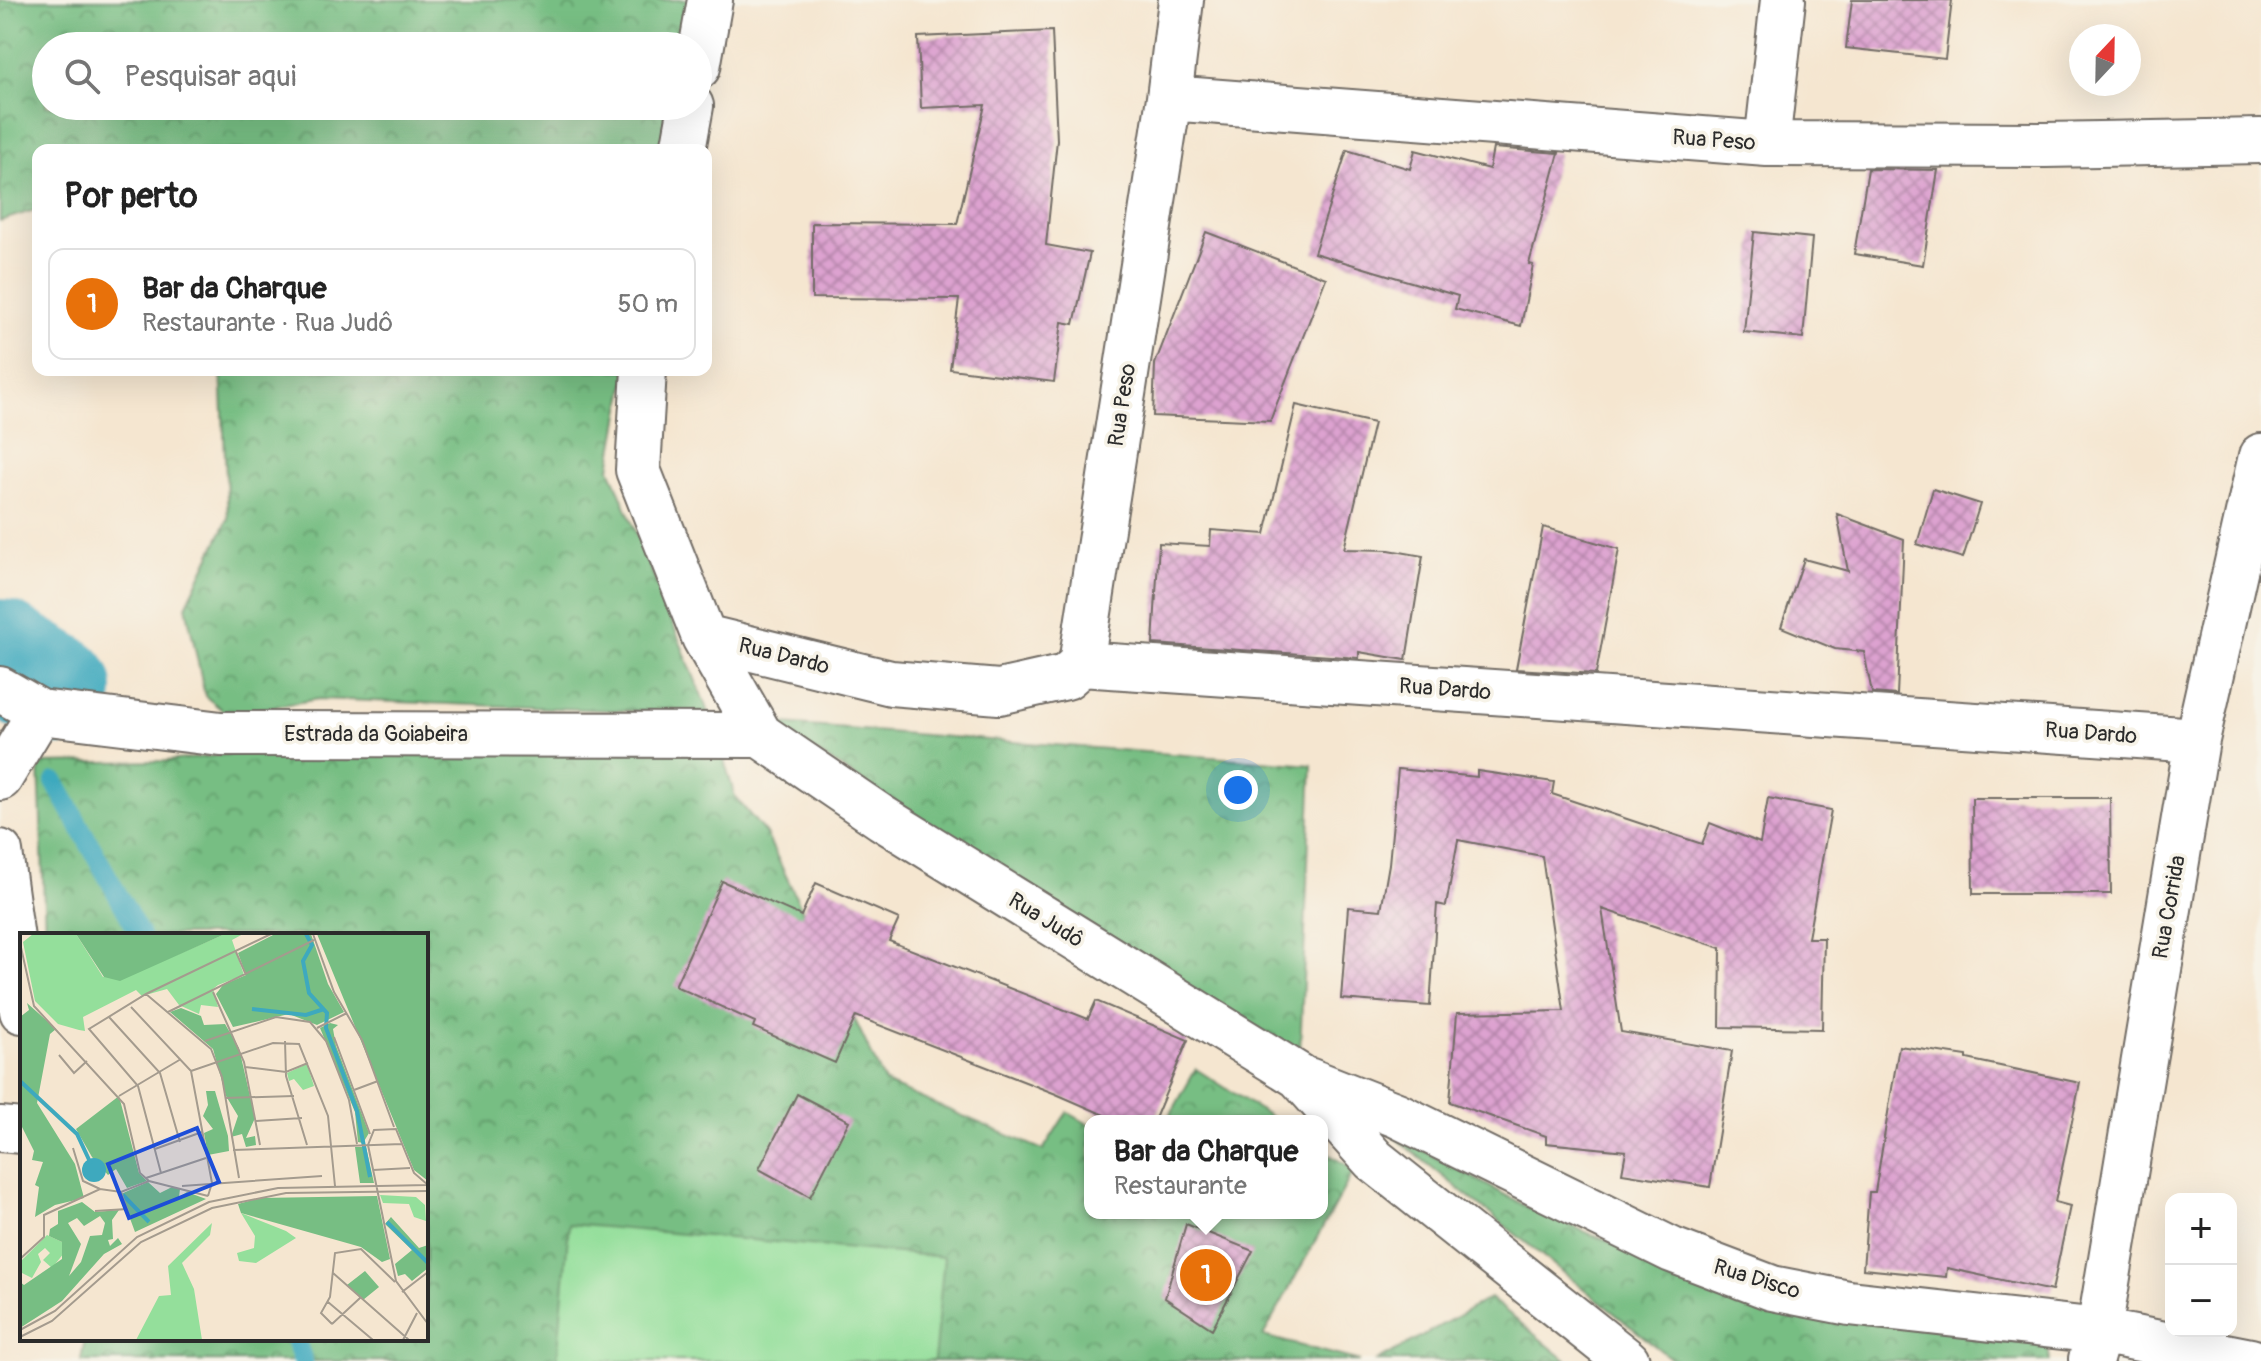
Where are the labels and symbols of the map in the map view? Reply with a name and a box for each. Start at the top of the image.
north arrow [2069,24,2141,96]
street label: Rua Peso [1671,123,1757,157]
street label: Rua Peso [1102,361,1142,448]
street label: Rua Dardo [736,631,832,681]
street label: Rua Dardo [1398,672,1492,706]
street label: Rua Dardo [2044,716,2138,750]
street label: Estrada da Goiabeira [284,720,468,748]
your location [1218,770,1258,810]
street label: Rua Corrida [2146,853,2192,961]
street label: Rua Judô [1003,886,1089,954]
inset map [20,933,428,1341]
pin: 1 [1180,1245,1232,1305]
street label: Rua Disco [1710,1253,1804,1306]

